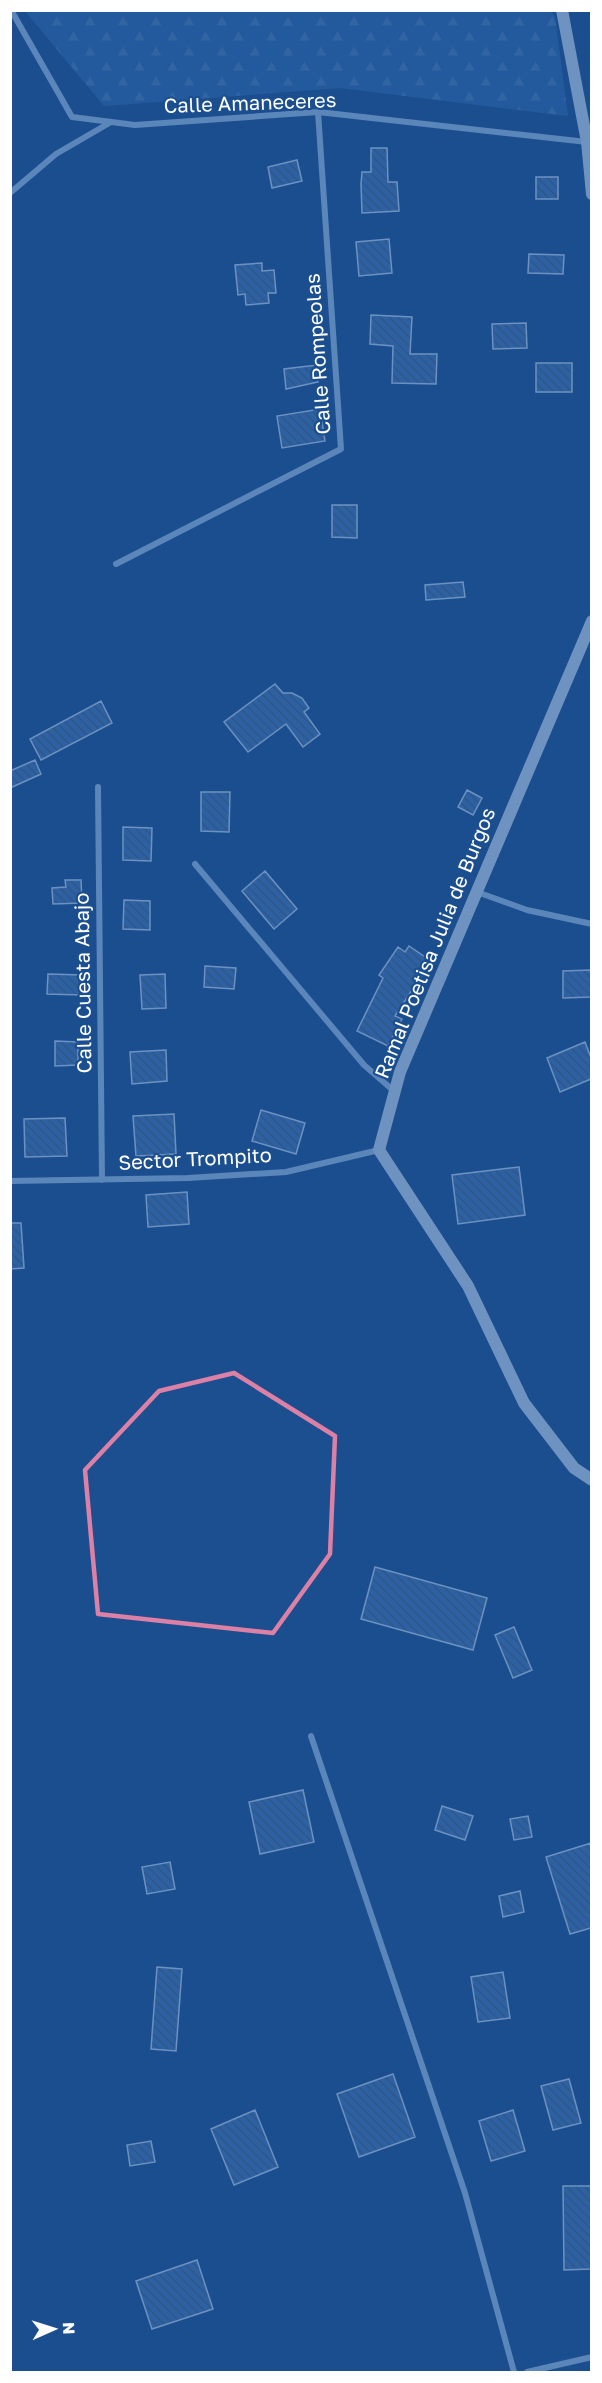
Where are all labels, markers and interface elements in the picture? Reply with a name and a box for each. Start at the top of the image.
street label: Calle Amaneceres [163,87,337,117]
street label: Calle Rompeolas [299,273,335,435]
street label: Ramal Poetisa Julia de Burgos [369,804,500,1082]
street label: Calle Cuesta Abajo [68,892,96,1074]
street label: Sector Trompito [118,1142,272,1174]
north arrow [24,2299,84,2359]
text: N [59,2322,79,2335]

